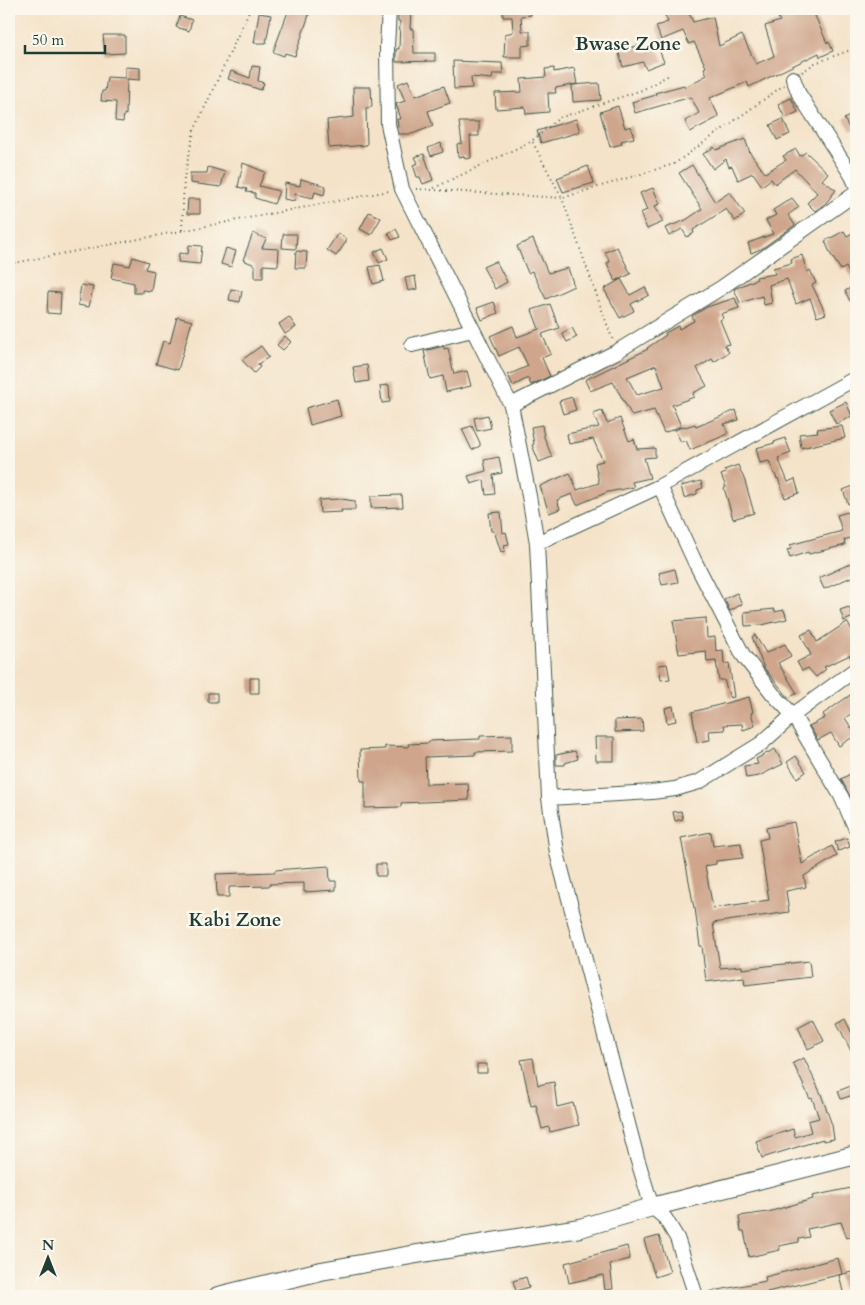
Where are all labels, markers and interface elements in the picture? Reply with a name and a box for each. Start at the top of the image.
scale bar [25,22,105,54]
text: 50 m [32,30,64,50]
district label: Bwase Zone [575,31,681,57]
district label: Kabi Zone [189,907,281,933]
north arrow [22,1232,72,1282]
text: N [42,1236,54,1255]

